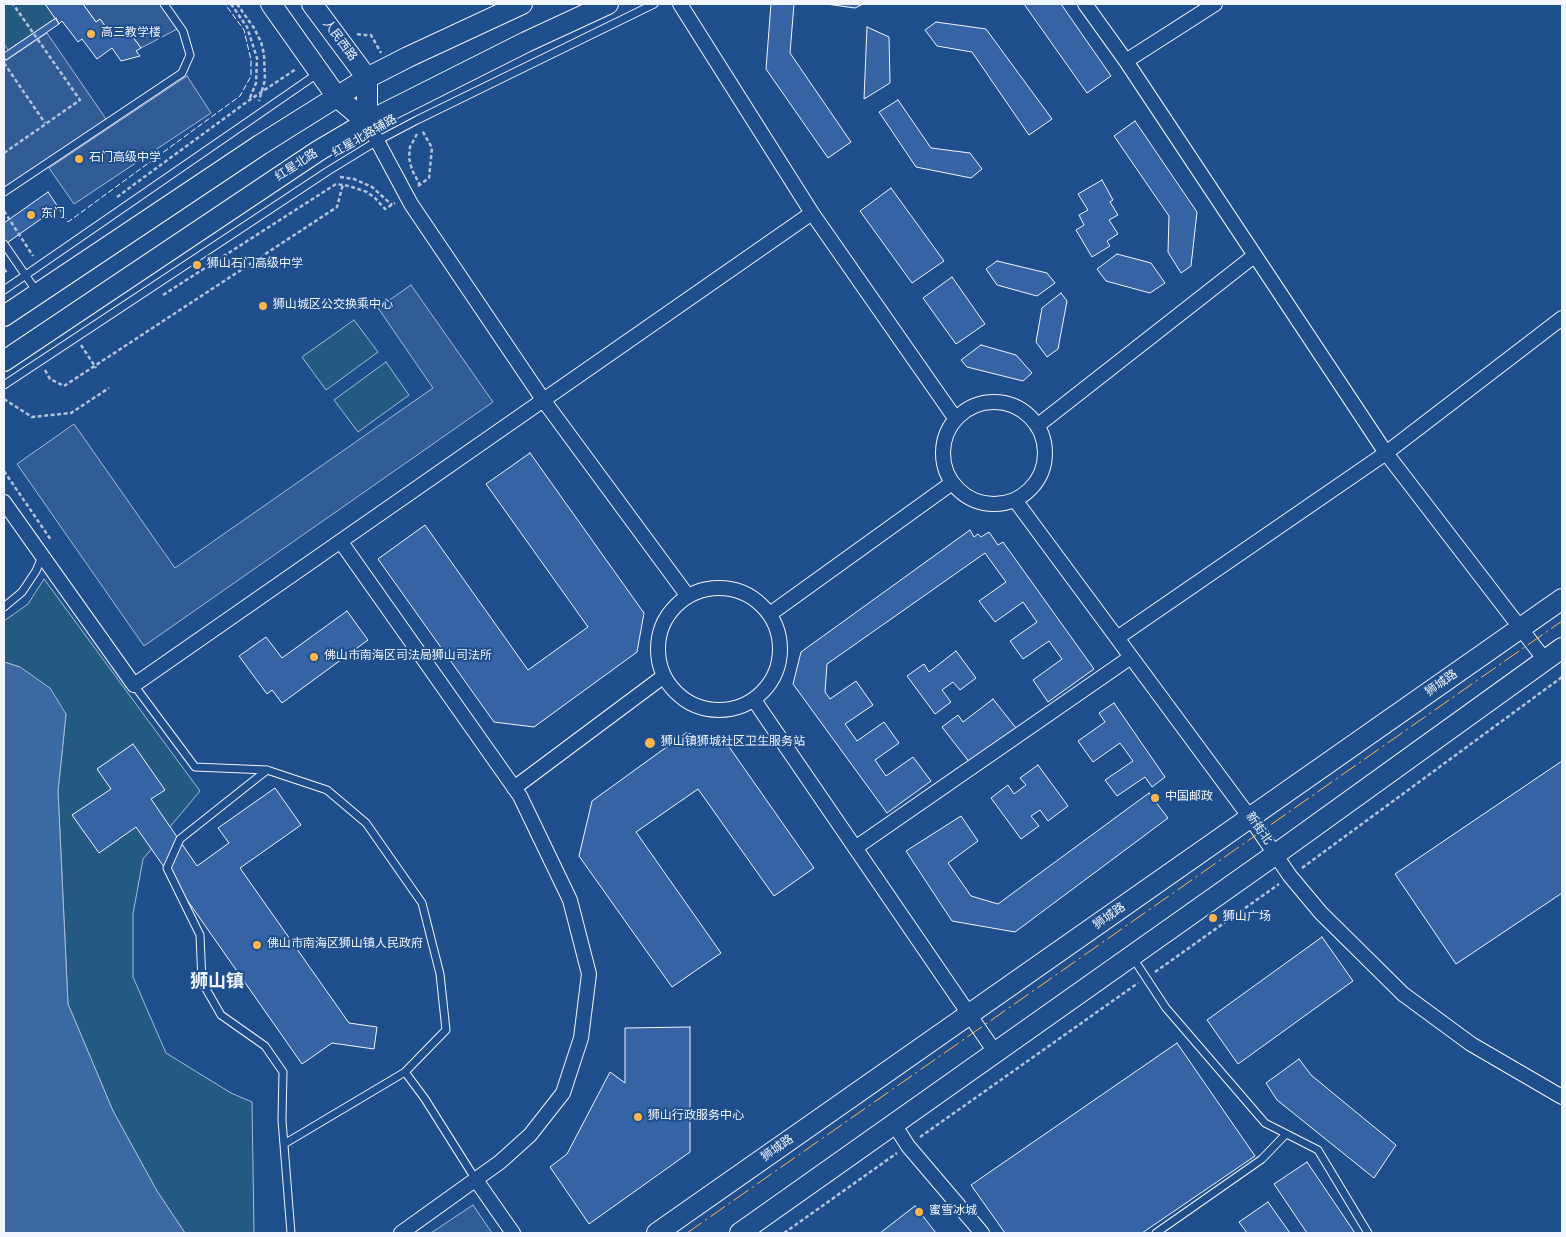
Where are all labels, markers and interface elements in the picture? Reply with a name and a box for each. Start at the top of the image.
street label: 人民西路 [319,17,359,65]
place label: 高三教学楼 [101,27,161,41]
marker: 高三教学楼 [85,28,97,40]
street label: 红星北路辅路 [330,113,400,161]
street label: 红星北路 [273,147,321,185]
place label: 石门高级中学 [89,152,161,166]
marker: 石门高级中学 [73,153,85,165]
place label: 东门 [41,208,65,222]
marker: 东门 [25,209,37,221]
place label: 狮山石门高级中学 [207,258,303,272]
marker: 狮山石门高级中学 [191,259,203,271]
place label: 狮山城区公交换乘中心 [273,299,393,313]
marker: 狮山城区公交换乘中心 [257,300,269,312]
place label: 佛山市南海区司法局狮山司法所 [324,650,492,664]
marker: 佛山市南海区司法局狮山司法所 [308,651,320,663]
street label: 狮城路 [1423,668,1461,700]
marker: 狮山镇狮城社区卫生服务站 [643,736,657,750]
place label: 狮山镇狮城社区卫生服务站 [661,736,805,750]
place label: 中国邮政 [1165,791,1213,805]
marker: 中国邮政 [1149,792,1161,804]
street label: 新街北 [1242,810,1274,848]
street label: 狮城路 [1091,901,1129,933]
place label: 狮山广场 [1223,911,1271,925]
marker: 狮山广场 [1207,912,1219,924]
place label: 佛山市南海区狮山镇人民政府 [267,938,423,952]
marker: 佛山市南海区狮山镇人民政府 [251,939,263,951]
district label: 狮山镇 [190,972,244,994]
place label: 狮山行政服务中心 [648,1110,744,1124]
marker: 狮山行政服务中心 [632,1111,644,1123]
street label: 狮城路 [759,1133,797,1165]
place label: 蜜雪冰城 [929,1205,977,1219]
marker: 蜜雪冰城 [913,1206,925,1218]

